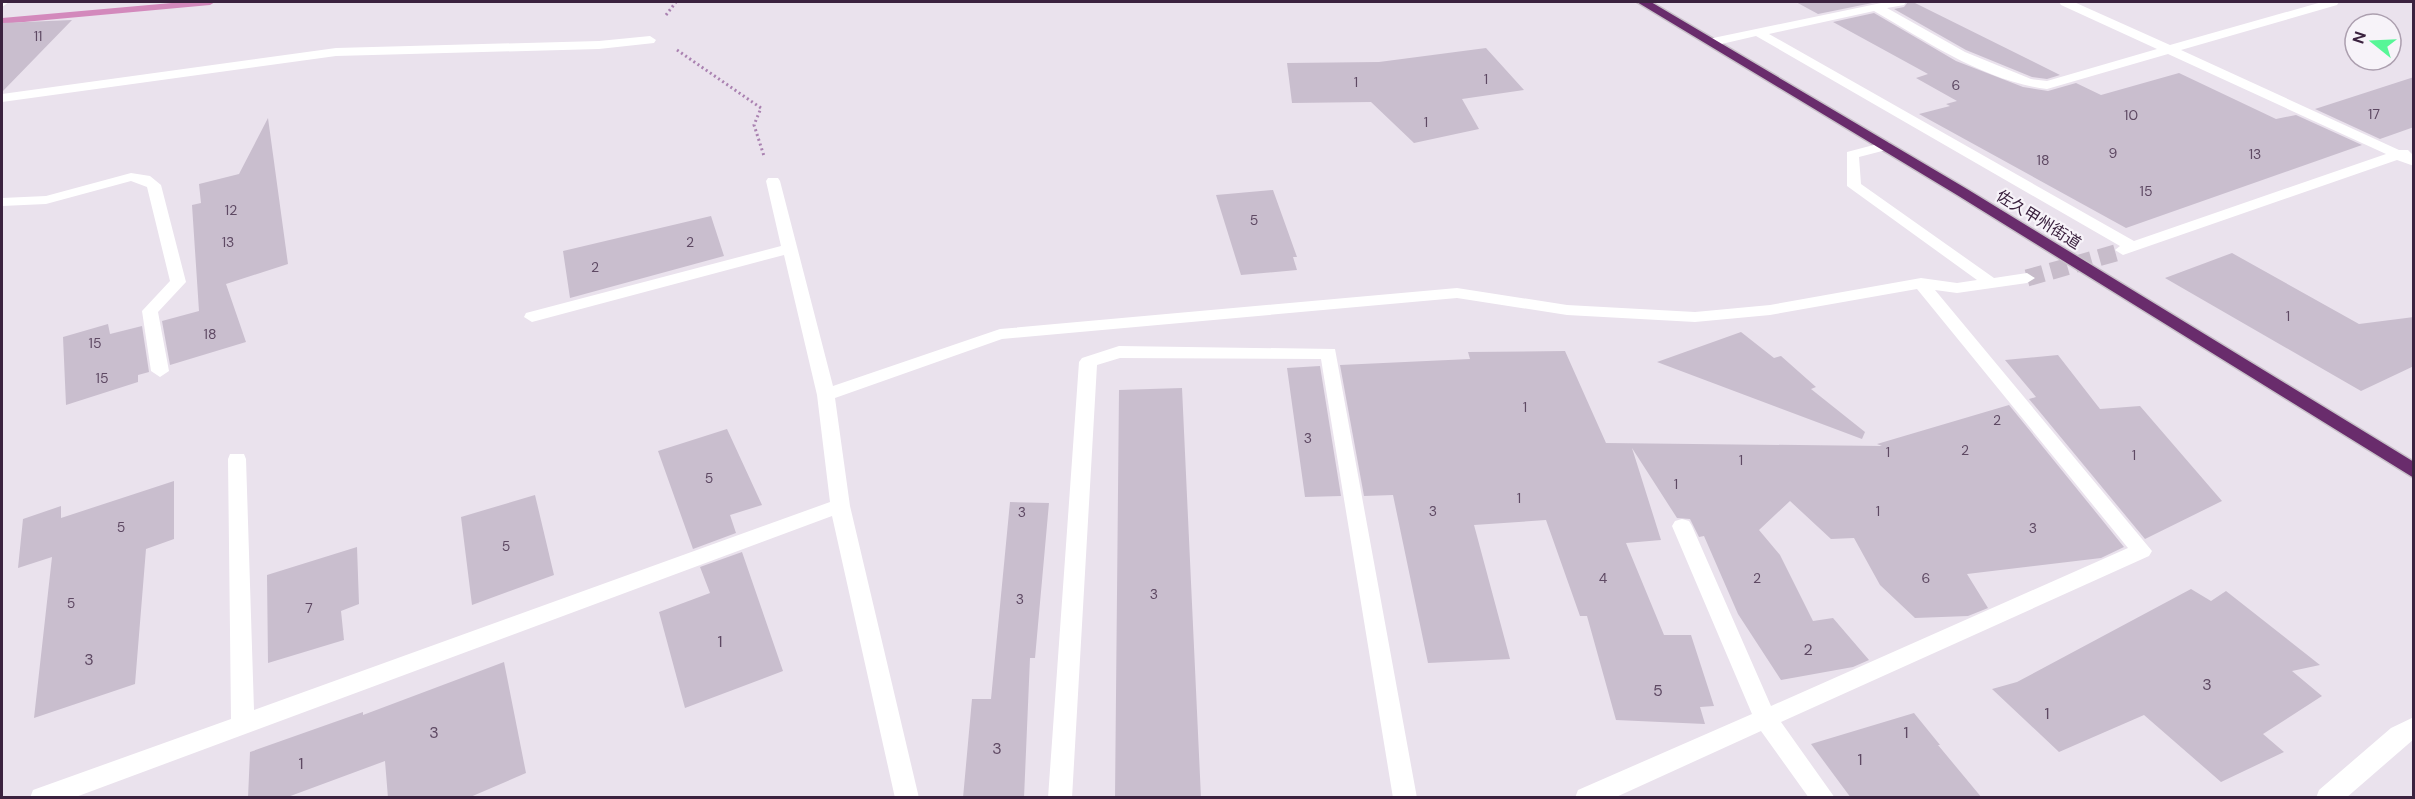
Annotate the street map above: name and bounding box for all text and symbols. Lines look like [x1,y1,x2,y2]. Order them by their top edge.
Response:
north arrow [2343,12,2403,72]
house number: 11 [34,27,42,45]
text: N [2347,29,2371,46]
house number: 1 [1484,70,1488,88]
house number: 1 [1354,73,1358,91]
house number: 6 [1952,76,1960,94]
house number: 17 [2368,105,2380,123]
house number: 10 [2124,106,2138,124]
house number: 1 [1424,113,1428,131]
house number: 9 [2109,144,2118,162]
house number: 13 [2249,145,2261,163]
house number: 18 [2037,151,2049,169]
house number: 15 [2140,182,2152,200]
street label: 佐久甲州街道 [1992,185,2085,254]
house number: 12 [225,201,237,219]
house number: 5 [1250,211,1258,229]
house number: 13 [222,233,234,251]
house number: 2 [686,233,694,251]
house number: 2 [591,258,599,276]
house number: 1 [2286,307,2290,325]
house number: 18 [204,325,216,343]
house number: 15 [89,334,101,352]
house number: 15 [96,369,108,387]
house number: 1 [1523,398,1527,416]
house number: 2 [1993,411,2001,429]
house number: 3 [1304,429,1312,447]
house number: 2 [1961,441,1969,459]
house number: 1 [1886,443,1890,461]
house number: 1 [2132,446,2136,464]
house number: 1 [1739,451,1743,469]
house number: 5 [705,469,713,487]
house number: 1 [1674,475,1678,493]
house number: 1 [1517,489,1521,507]
house number: 3 [1429,502,1437,520]
house number: 1 [1876,502,1880,520]
house number: 3 [1018,503,1026,521]
house number: 5 [117,518,125,536]
house number: 3 [2029,519,2037,537]
house number: 5 [502,537,510,555]
house number: 4 [1599,569,1608,587]
house number: 2 [1753,569,1761,587]
house number: 6 [1922,569,1930,587]
house number: 3 [1150,585,1158,603]
house number: 3 [1016,590,1024,608]
house number: 5 [67,594,75,612]
house number: 7 [305,599,313,617]
house number: 1 [718,631,723,652]
house number: 2 [1803,639,1813,660]
house number: 3 [84,649,94,670]
house number: 3 [2202,674,2212,695]
house number: 5 [1653,680,1663,701]
house number: 1 [2045,703,2050,724]
house number: 3 [429,722,439,743]
house number: 1 [1904,722,1909,743]
house number: 3 [992,738,1002,759]
house number: 1 [1858,749,1863,770]
house number: 1 [299,753,304,774]

